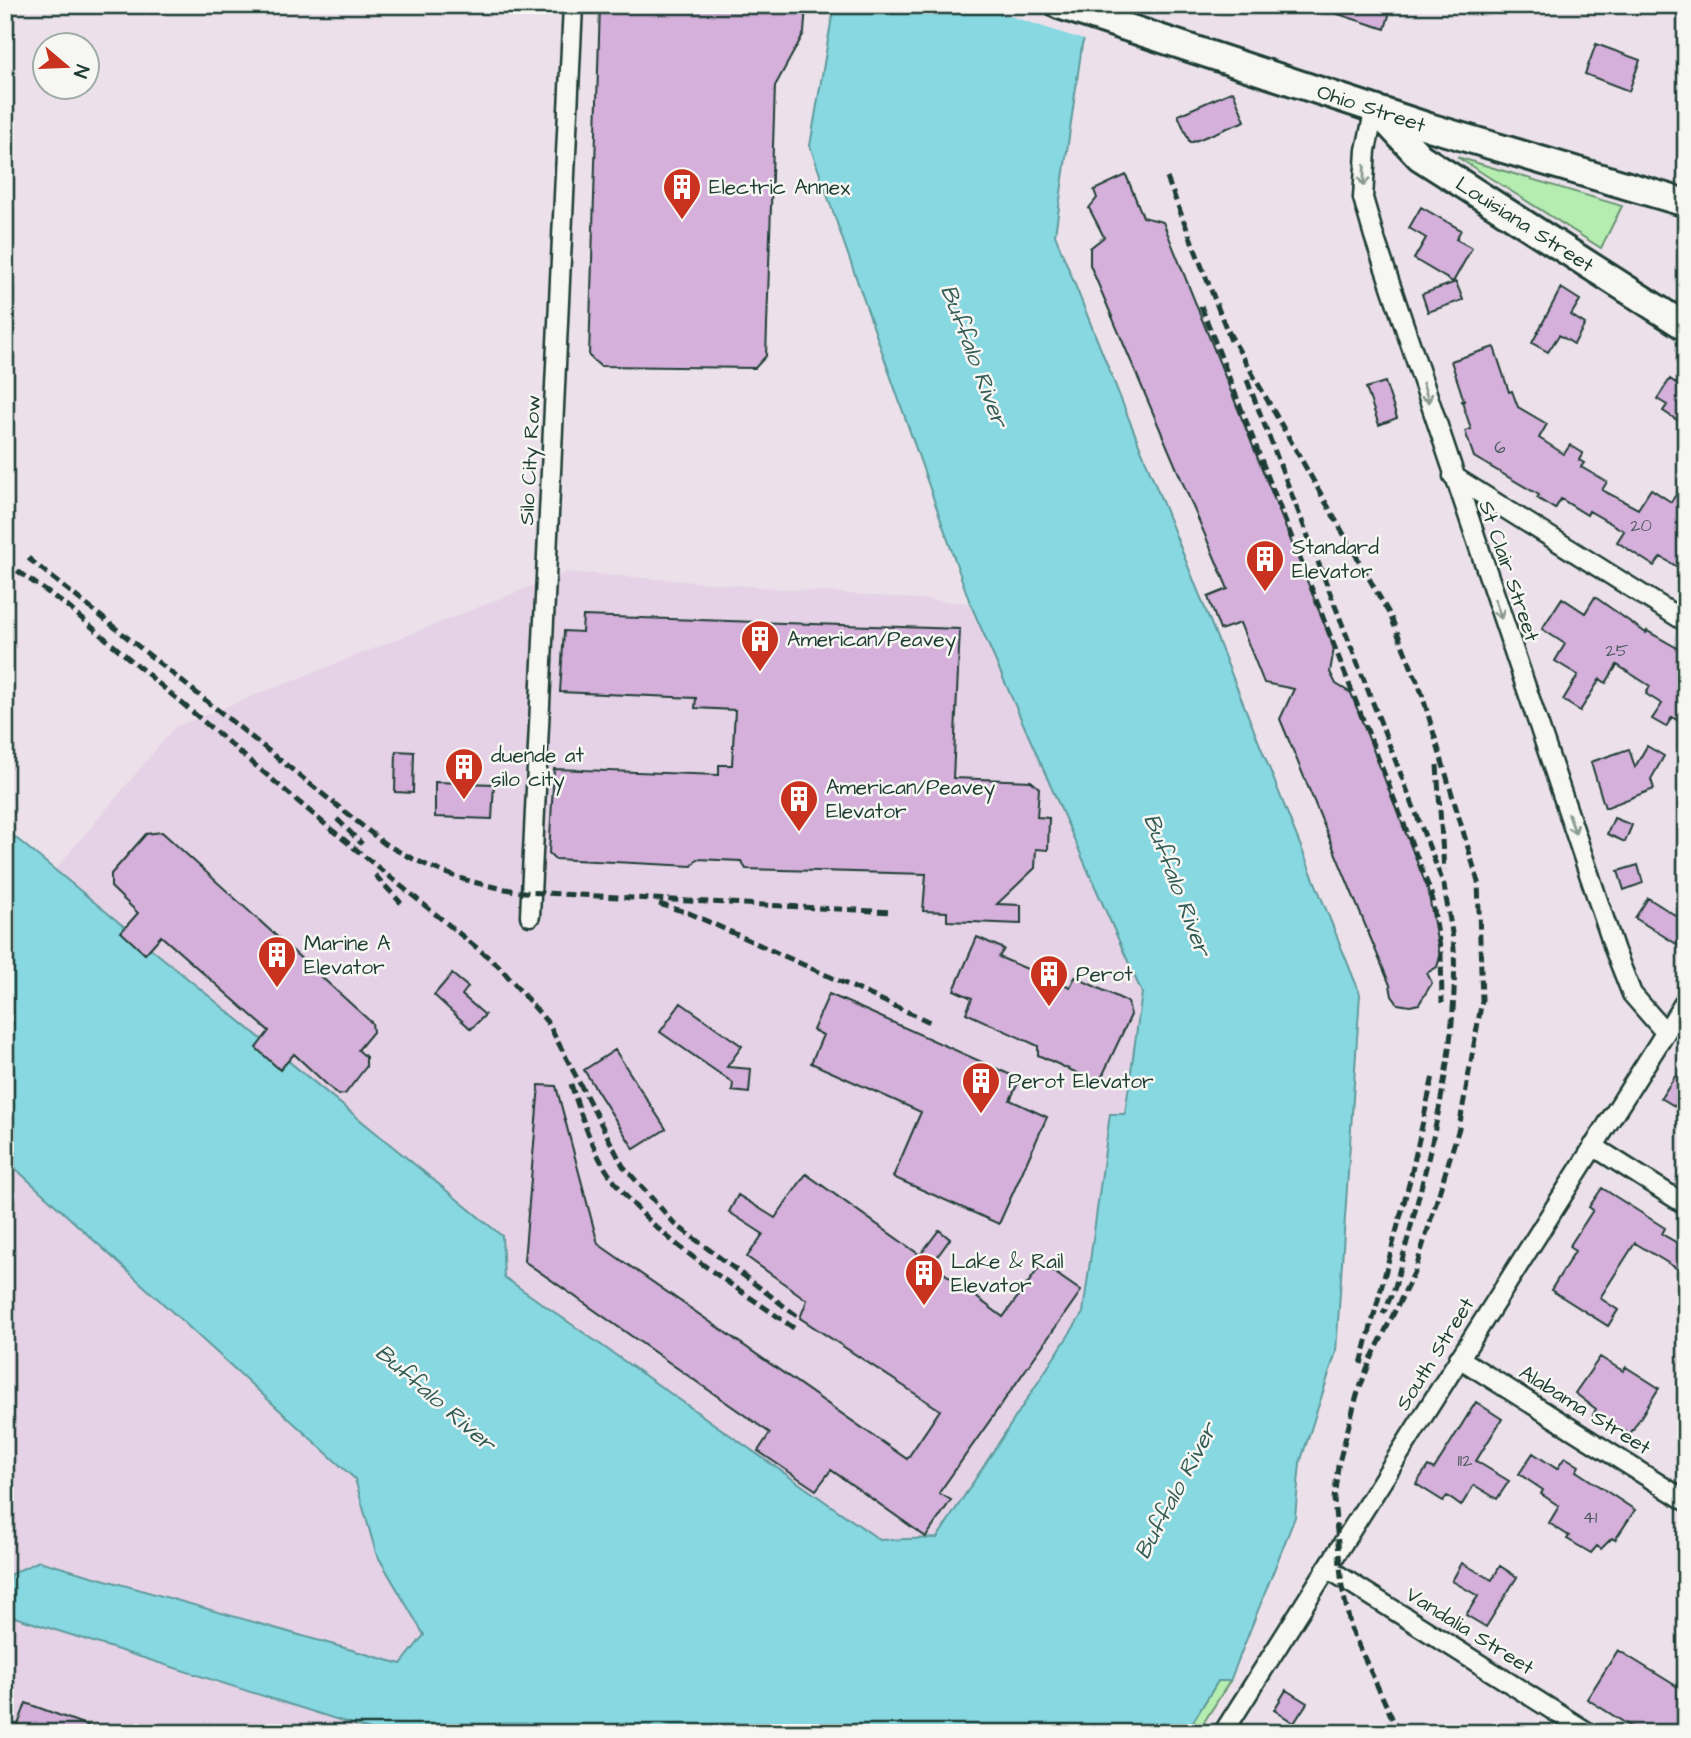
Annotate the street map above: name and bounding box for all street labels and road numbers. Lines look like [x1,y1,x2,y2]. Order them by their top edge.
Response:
street label: Ohio Street [1313,77,1430,140]
street label: Louisiana Street [1450,169,1600,279]
street label: Silo City Row [512,394,550,526]
street label: St Clair Street [1471,497,1547,646]
street label: South Street [1389,1292,1481,1416]
street label: Alabama Street [1514,1358,1657,1462]
street label: Vandalia Street [1400,1580,1540,1682]

